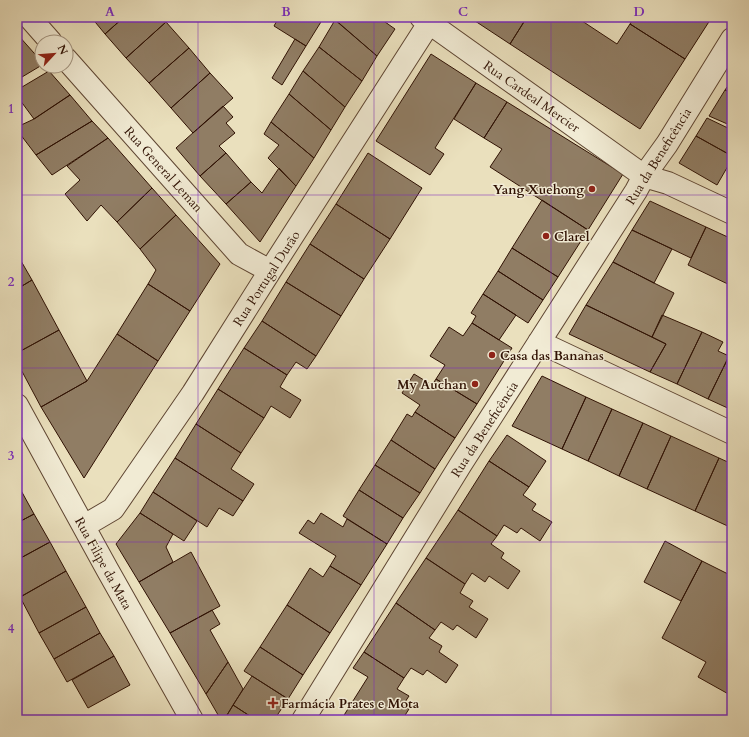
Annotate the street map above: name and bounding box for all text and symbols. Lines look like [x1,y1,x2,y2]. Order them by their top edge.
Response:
text: A [105,3,115,21]
text: B [281,3,291,21]
text: C [458,3,468,21]
text: D [633,3,645,21]
north arrow [34,34,74,74]
text: N [54,42,72,58]
street label: Rua Cardeal Mercier [480,57,583,137]
text: 1 [8,100,14,118]
street label: Rua da Beneficência [622,104,696,208]
street label: Rua General Leman [120,123,207,217]
place label: Yang Xuehong [493,181,584,199]
marker: Yang Xuehong [587,184,597,194]
street label: Rua Portugal Durão [229,227,305,330]
place label: Clarel [554,228,590,246]
marker: Clarel [541,231,551,241]
text: 2 [8,273,15,291]
place label: Casa das Bananas [500,347,604,365]
marker: Casa das Bananas [487,350,497,360]
place label: My Auchan [397,376,468,394]
street label: Rua da Beneficência [447,378,523,481]
marker: My Auchan [470,379,480,389]
text: 3 [8,447,15,465]
street label: Rua Filipe da Mata [70,514,136,613]
text: 4 [8,620,15,638]
place label: Farmácia Prates e Mota [281,695,420,713]
marker: Farmácia Prates e Mota [268,698,278,708]

